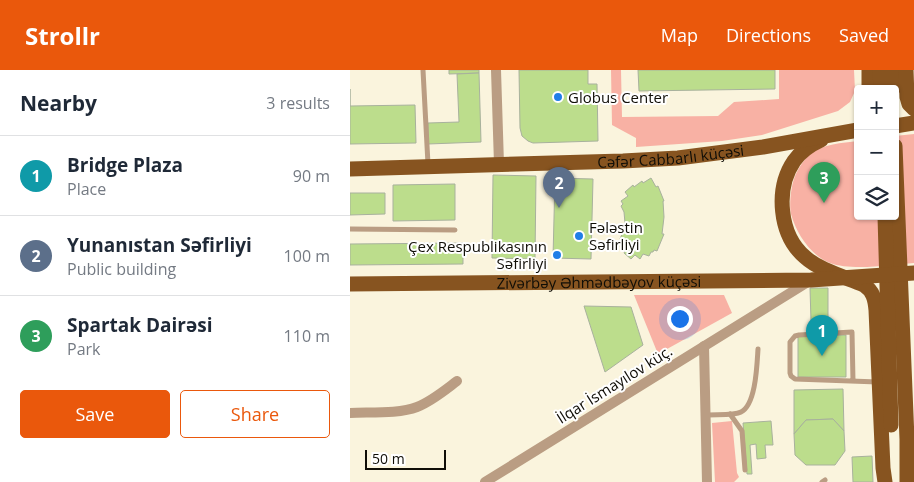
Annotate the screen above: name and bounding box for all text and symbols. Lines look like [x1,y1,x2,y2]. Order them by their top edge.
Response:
text: Strollr [25,19,100,52]
text: Map [661,23,698,47]
text: Directions [726,23,811,47]
text: Saved [839,23,889,47]
map controls [854,85,899,220]
button: + [854,85,899,130]
place label: Globus Center [568,87,668,107]
text: Nearby [20,89,97,117]
marker: Globus Center [552,91,564,103]
text: 3 results [266,92,330,114]
button: − [854,130,899,175]
street label: Cəfər Cabbarlı küçəsi [597,140,745,172]
text: Bridge Plaza [67,152,183,178]
pin: 3 [808,162,840,203]
text: 1 [31,165,41,187]
text: 90 m [293,165,330,187]
pin: 2 [543,167,575,208]
button: layers [854,175,899,220]
text: Place [67,178,106,200]
place label: Fələstin Səfirliyi [589,217,643,254]
marker: Fələstin Səfirliyi [573,230,585,242]
text: Yunanıstan Səfirliyi [67,232,252,258]
place label: Çex Respublikasının Səfirliyi [408,236,547,273]
text: 2 [31,245,41,267]
text: 100 m [284,245,330,267]
marker: Çex Respublikasının Səfirliyi [551,249,563,261]
text: Public building [67,258,176,280]
street label: Zivərbəy Əhmədbəyov küçəsi [497,271,701,293]
your location [667,306,693,332]
text: Spartak Dairəsi [67,312,212,338]
pin: 1 [806,315,838,356]
text: 3 [31,325,41,347]
text: 110 m [284,325,330,347]
text: Park [67,338,100,360]
street label: İlqar İsmayılov küç. [552,340,676,428]
button: Save [20,390,170,438]
button: Share [180,390,330,438]
scale bar [365,447,446,470]
text: 50 m [372,449,405,468]

